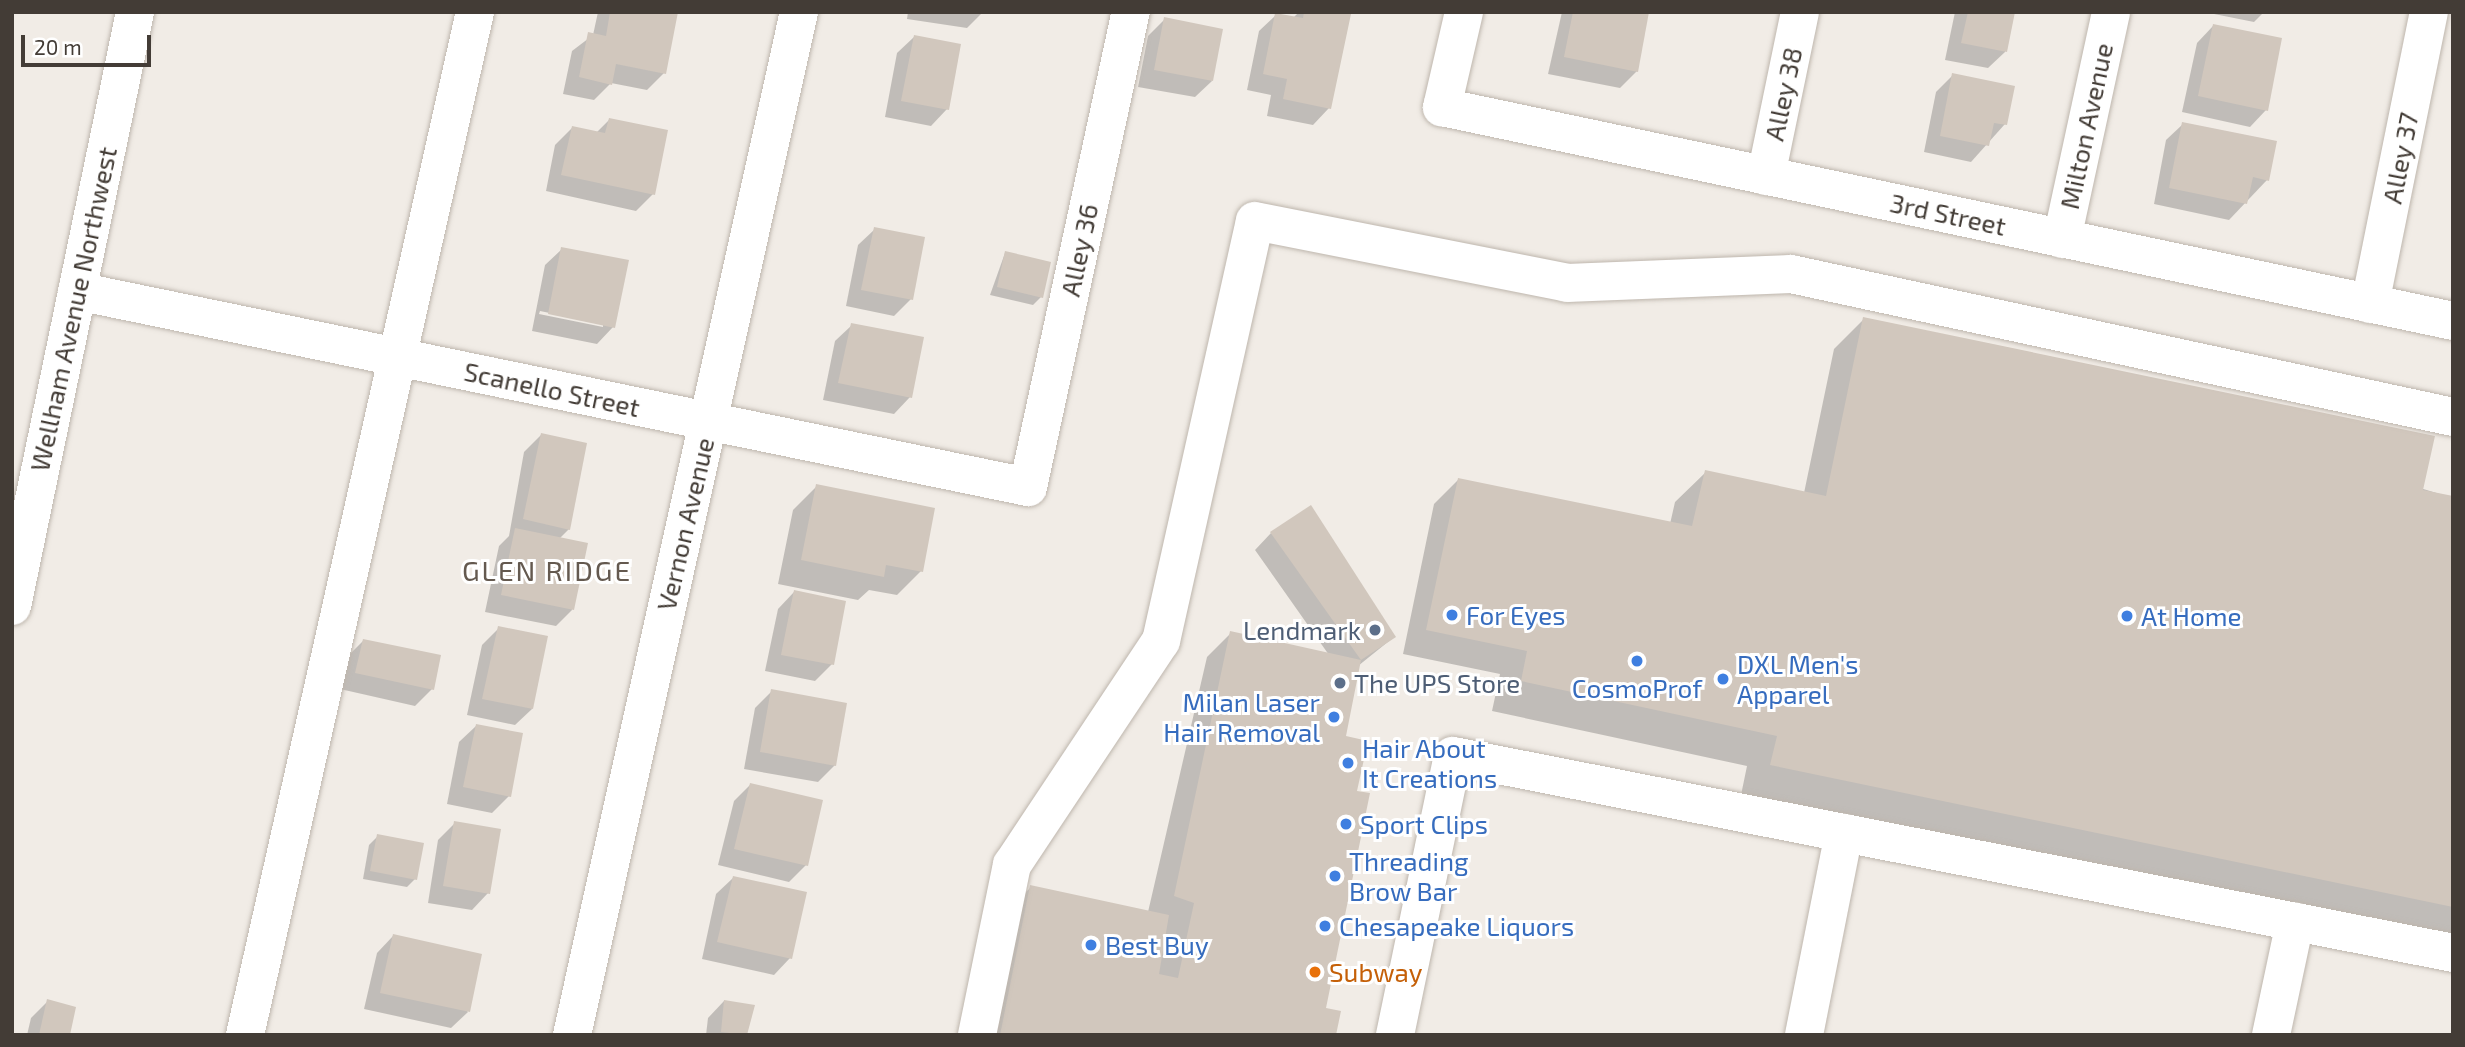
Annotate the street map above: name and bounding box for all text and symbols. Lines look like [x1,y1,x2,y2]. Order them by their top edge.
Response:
scale bar [24,21,154,65]
text: 20 m [34,34,82,59]
street label: Milton Avenue [2053,40,2119,212]
street label: Alley 38 [1758,44,1808,144]
street label: Alley 37 [2376,109,2424,207]
street label: Wellham Avenue Northwest [23,144,123,474]
street label: 3rd Street [1887,187,2009,241]
street label: Alley 36 [1054,201,1104,299]
street label: Scanello Street [461,355,643,423]
street label: Vernon Avenue [650,434,720,614]
district label: GLEN RIDGE [463,553,631,587]
place label: For Eyes [1466,599,1566,631]
place label: At Home [2141,600,2241,632]
marker: For Eyes [1444,607,1460,623]
marker: At Home [2119,608,2135,624]
place label: Lendmark [1243,614,1361,646]
marker: Lendmark [1367,622,1383,638]
place label: DXL Men's Apparel [1737,648,1859,710]
marker: CosmoProf [1629,653,1645,669]
place label: The UPS Store [1354,667,1520,699]
marker: DXL Men's Apparel [1715,671,1731,687]
place label: CosmoProf [1572,672,1702,704]
marker: The UPS Store [1332,675,1348,691]
place label: Milan Laser Hair Removal [1163,686,1320,748]
marker: Milan Laser Hair Removal [1326,709,1342,725]
place label: Hair About It Creations [1362,732,1497,794]
marker: Hair About It Creations [1340,755,1356,771]
place label: Sport Clips [1360,808,1488,840]
marker: Sport Clips [1338,816,1354,832]
place label: Threading Brow Bar [1349,845,1468,906]
marker: Threading Brow Bar [1327,868,1343,884]
place label: Chesapeake Liquors [1339,910,1574,942]
marker: Chesapeake Liquors [1317,918,1333,934]
place label: Best Buy [1105,929,1209,961]
marker: Best Buy [1083,937,1099,953]
place label: Subway [1329,956,1423,988]
marker: Subway [1307,964,1323,980]

